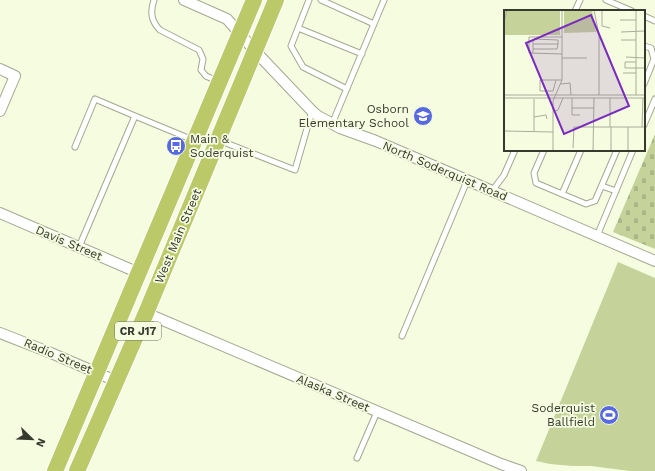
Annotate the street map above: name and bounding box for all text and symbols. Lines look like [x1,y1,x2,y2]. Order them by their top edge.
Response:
inset map [504,10,645,151]
place label: Osborn Elementary School [298,102,409,130]
school or university icon: Osborn Elementary School [412,105,434,127]
place label: Main & Soderquist [190,132,254,160]
bus stop icon: Main & Soderquist [165,135,187,157]
street label: North Soderquist Road [381,138,509,204]
street label: West Main Street [152,187,204,285]
street label: Davis Street [33,223,105,263]
road number: CR J17 [115,322,161,340]
street label: Radio Street [22,335,94,377]
street label: Alaska Street [294,371,372,415]
place label: Soderquist Ballfield [531,401,595,429]
sports icon: Soderquist Ballfield [598,404,620,426]
north arrow [12,419,52,459]
text: N [33,436,48,449]

